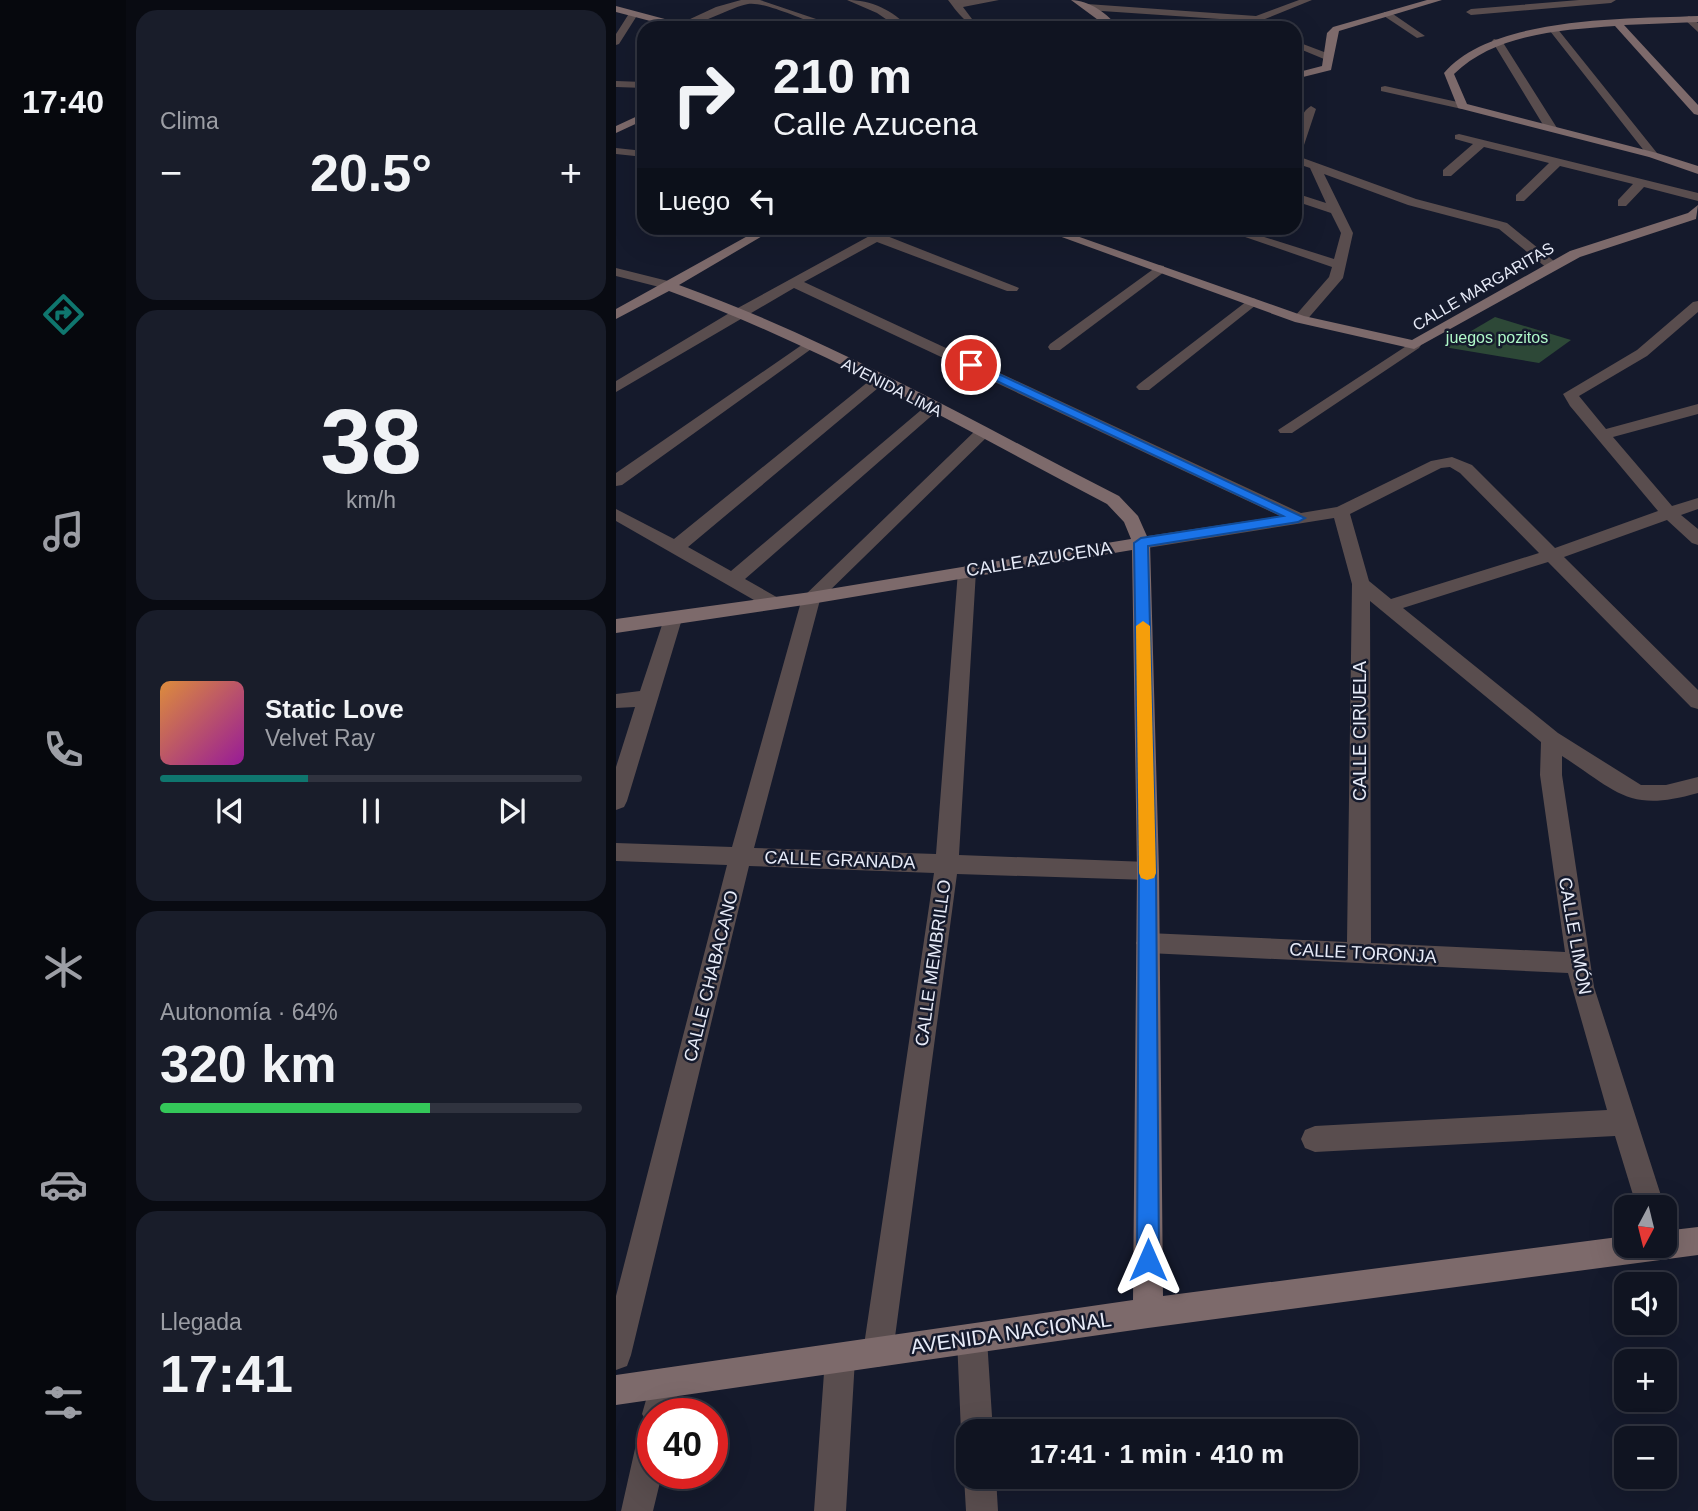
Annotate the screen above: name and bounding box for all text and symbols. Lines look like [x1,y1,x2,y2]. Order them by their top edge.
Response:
icon: right [658,49,749,140]
text: 210 m [773,49,912,103]
text: 17:40 [22,84,104,120]
text: Calle Azucena [773,106,978,142]
text: Clima [160,108,219,134]
text: 20.5° [310,144,432,202]
text: − [160,152,182,194]
text: + [560,152,582,194]
icon: left [744,182,782,220]
text: Luego [658,186,730,216]
street label: CALLE MARGARITAS [1410,239,1557,334]
icon: directions [39,290,88,339]
park label: juegos pozitos [1445,329,1548,346]
pin [941,335,1001,395]
icon: arrive [952,346,990,384]
street label: AVENIDA LIMA [839,355,945,420]
text: 38 [320,391,422,492]
text: km/h [346,487,396,513]
icon: music [39,507,88,556]
street label: CALLE AZUCENA [965,538,1113,580]
street label: CALLE CIRUELA [1350,661,1370,801]
text: Static Love [265,694,404,724]
icon: phone [39,725,88,774]
text: Velvet Ray [265,725,375,751]
icon: previous [211,792,249,830]
icon: pause [352,792,390,830]
icon: next [493,792,531,830]
street label: CALLE GRANADA [764,847,916,873]
street label: CALLE LIMÓN [1555,875,1596,996]
street label: CALLE MEMBRILLO [911,878,955,1048]
street label: CALLE CHABACANO [680,888,742,1064]
street label: CALLE TORONJA [1289,939,1437,967]
icon: climate [39,943,88,992]
text: Autonomía · 64% [160,999,338,1025]
text: 320 km [160,1035,336,1093]
icon: car [39,1160,88,1209]
north arrow [1614,1195,1676,1258]
map controls [1614,1195,1677,1489]
position arrow [1111,1223,1185,1297]
button: sound [1614,1272,1677,1335]
street label: AVENIDA NACIONAL [909,1307,1113,1358]
text: Llegada [160,1309,242,1335]
text: 17:41 [160,1345,293,1403]
button: + [1614,1349,1677,1412]
icon: filters [39,1378,88,1427]
speed limit sign: 40 [637,1398,728,1489]
button: − [1614,1426,1677,1489]
text: 17:41 · 1 min · 410 m [1030,1439,1284,1469]

